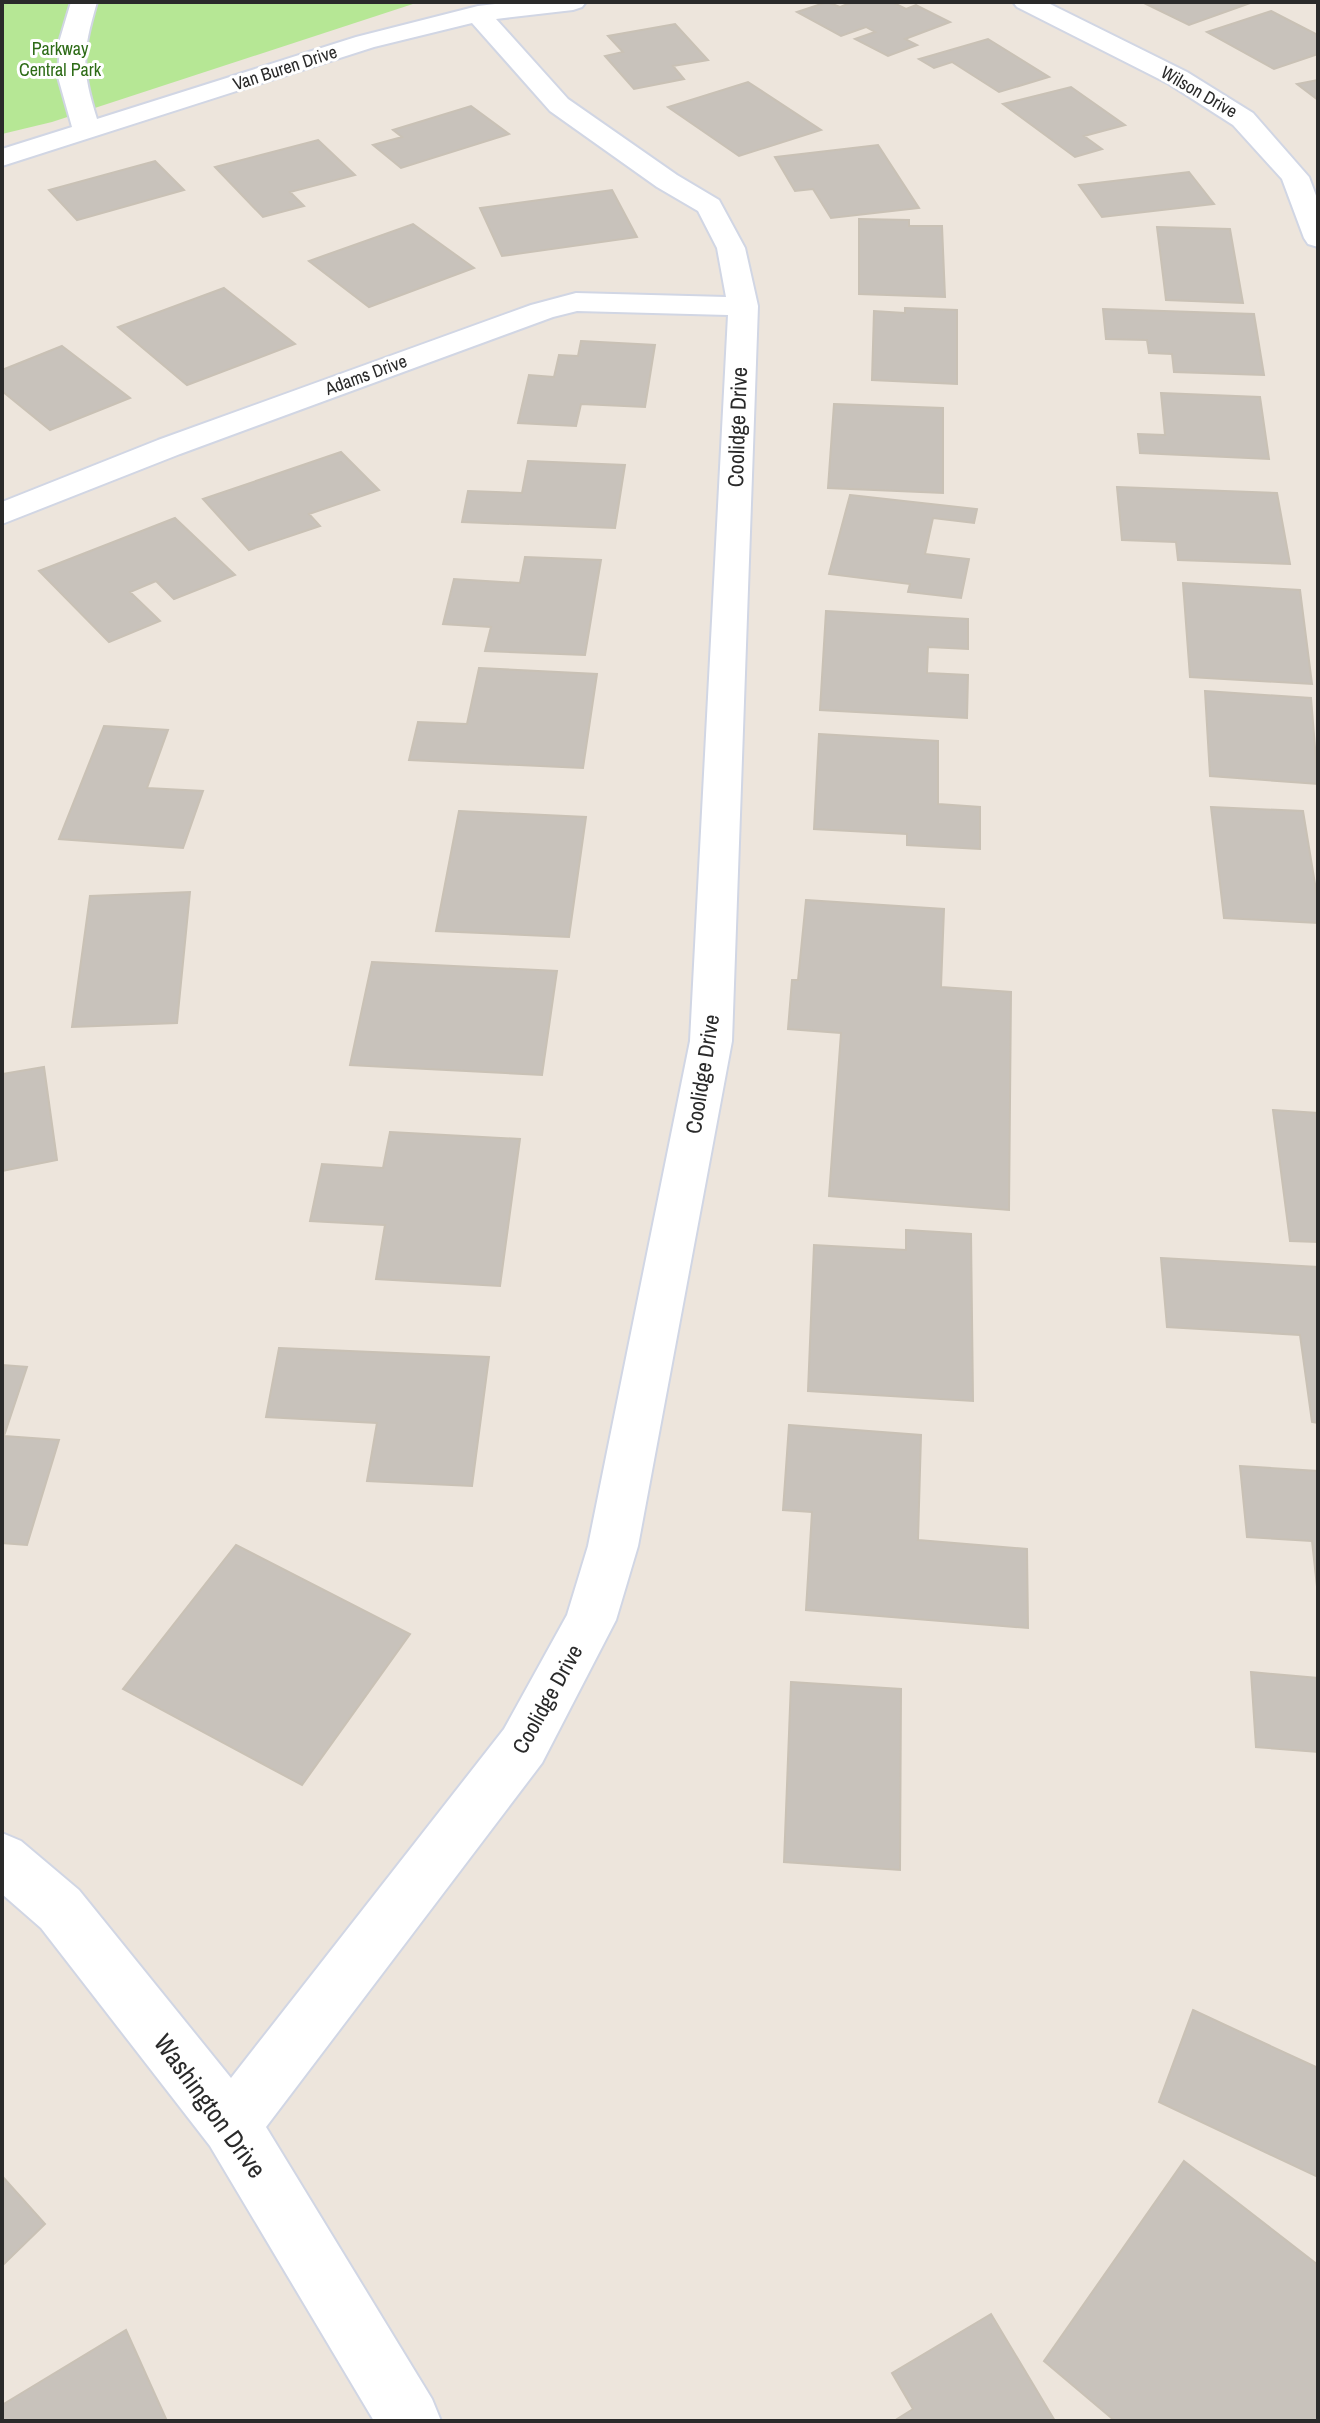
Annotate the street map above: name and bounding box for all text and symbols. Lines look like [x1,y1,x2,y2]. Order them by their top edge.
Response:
park label: Parkway Central Park [19,36,102,82]
street label: Van Buren Drive [230,39,340,96]
street label: Wilson Drive [1156,60,1242,124]
street label: Adams Drive [321,348,410,401]
street label: Coolidge Drive [720,366,754,488]
street label: Coolidge Drive [678,1012,726,1136]
street label: Coolidge Drive [505,1639,589,1759]
street label: Washington Drive [146,2027,274,2185]

